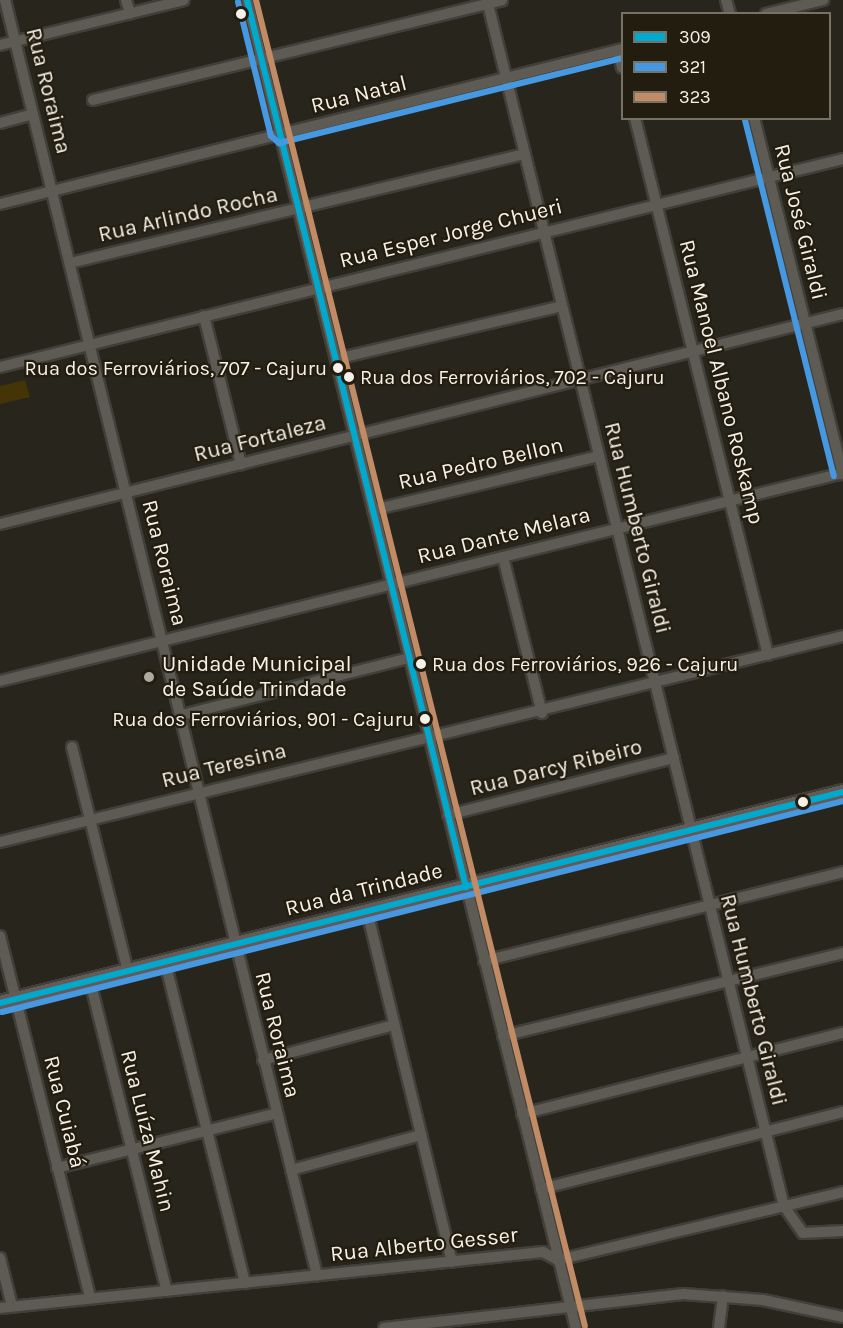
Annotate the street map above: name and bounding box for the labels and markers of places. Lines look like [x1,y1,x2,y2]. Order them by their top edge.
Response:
unlabelled marker [235,8,247,20]
place label: Rua dos Ferroviários, 707 - Cajuru [25,356,327,380]
marker: Rua dos Ferroviários, 707 - Cajuru [332,362,344,374]
place label: Rua dos Ferroviários, 702 - Cajuru [360,365,665,389]
marker: Rua dos Ferroviários, 702 - Cajuru [343,371,355,383]
place label: Unidade Municipal de Saúde Trindade [162,651,352,702]
place label: Rua dos Ferroviários, 926 - Cajuru [432,652,738,676]
marker: Rua dos Ferroviários, 926 - Cajuru [415,658,427,670]
marker: Unidade Municipal de Saúde Trindade [140,668,158,686]
place label: Rua dos Ferroviários, 901 - Cajuru [112,707,414,731]
marker: Rua dos Ferroviários, 901 - Cajuru [419,713,431,725]
unlabelled marker [797,796,809,808]

